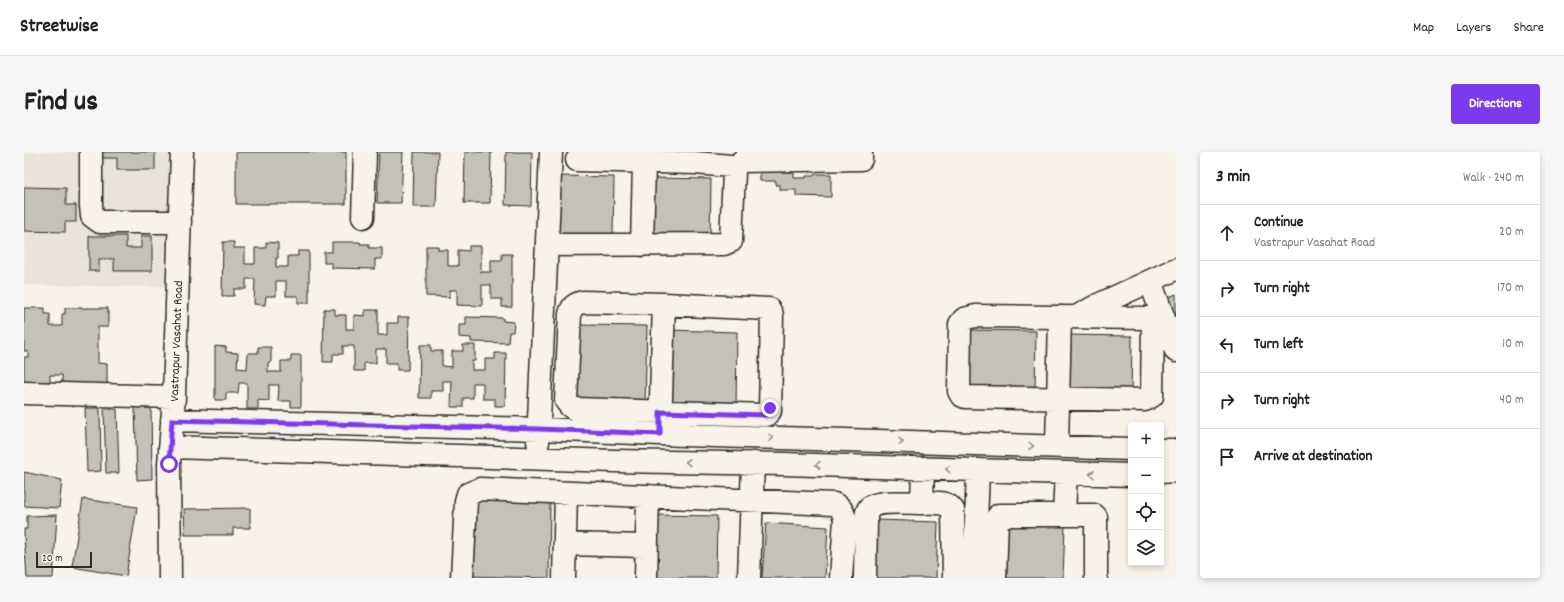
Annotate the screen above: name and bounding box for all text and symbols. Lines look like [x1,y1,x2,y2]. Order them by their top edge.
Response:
text: Streetwise [20,14,98,41]
text: Map [1413,18,1434,38]
text: Layers [1456,18,1491,38]
text: Share [1513,18,1544,38]
text: Find us [24,84,98,124]
button: Directions [1451,84,1540,124]
text: 3 min [1216,166,1250,190]
text: Walk · 240 m [1463,169,1524,188]
text: Continue [1254,212,1303,234]
icon: ahead [1216,222,1238,244]
text: 20 m [1499,223,1524,242]
text: Vastrapur Vasahat Road [1254,234,1375,253]
icon: right [1216,278,1238,300]
text: Turn right [1254,278,1310,300]
text: 170 m [1497,279,1524,298]
street label: Vastrapur Vasahat Road [166,280,189,402]
icon: left [1216,334,1238,356]
text: Turn left [1254,334,1303,356]
text: 10 m [1502,335,1524,354]
icon: right [1216,390,1238,412]
text: Turn right [1254,390,1310,412]
text: 40 m [1500,391,1524,410]
route end [761,399,779,417]
map controls [1128,422,1164,566]
button: + [1128,422,1164,458]
one-way arrow [768,433,774,442]
one-way arrow [898,437,904,446]
one-way arrow [1028,441,1034,450]
icon: arrive [1216,446,1238,468]
text: Arrive at destination [1254,446,1372,468]
route start [160,455,178,473]
one-way arrow [685,458,691,466]
button: − [1128,458,1164,494]
one-way arrow [815,461,821,469]
one-way arrow [945,465,951,473]
one-way arrow [1089,469,1095,478]
button: locate [1128,494,1164,530]
button: layers [1128,530,1164,566]
scale bar [36,550,92,569]
text: 20 m [42,551,63,567]

